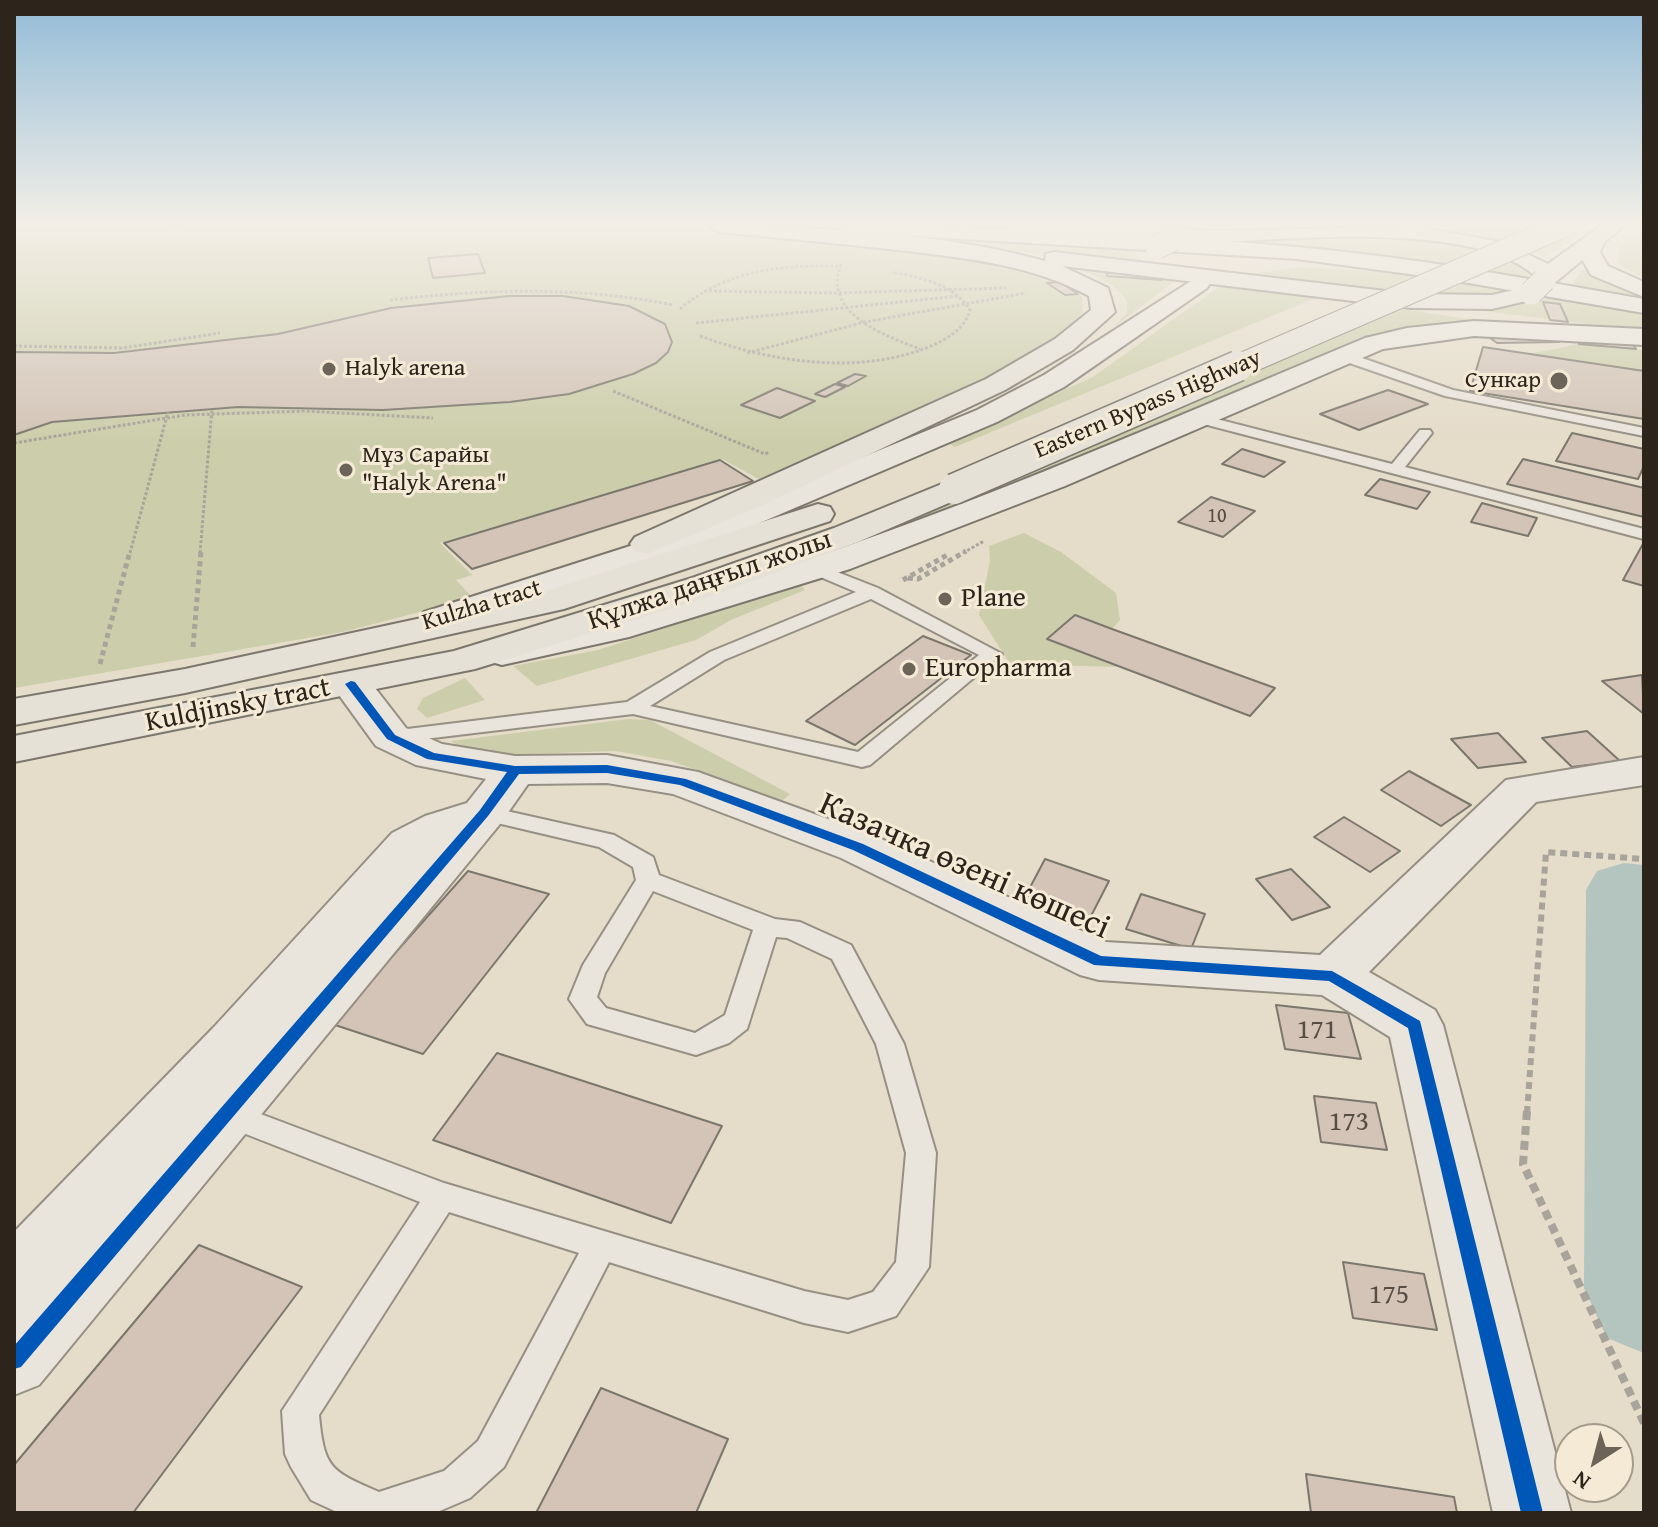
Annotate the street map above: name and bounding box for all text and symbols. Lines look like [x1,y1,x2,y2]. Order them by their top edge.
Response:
street label: Eastern Bypass Highway [1030,344,1266,466]
place label: Halyk arena [345,355,465,383]
marker: Halyk arena [320,360,338,378]
place label: Сункар [1465,367,1541,395]
marker: Сункар [1548,370,1570,392]
place label: Мұз Сарайы "Halyk Arena" [362,442,507,498]
marker: Мұз Сарайы "Halyk Arena" [337,461,355,479]
house number: 10 [1207,505,1227,529]
street label: Құлжа даңғыл жолы [584,523,836,639]
street label: Kulzha tract [419,574,545,638]
place label: Plane [961,582,1026,616]
marker: Plane [936,590,954,608]
place label: Europharma [925,652,1071,686]
marker: Europharma [900,660,918,678]
street label: Kuldjinsky tract [143,672,333,740]
street label: Казачка өзені көшесі [812,785,1116,949]
house number: 171 [1297,1014,1337,1048]
house number: 173 [1329,1106,1369,1140]
house number: 175 [1369,1279,1409,1313]
north arrow [1554,1423,1634,1503]
text: N [1566,1464,1596,1498]

